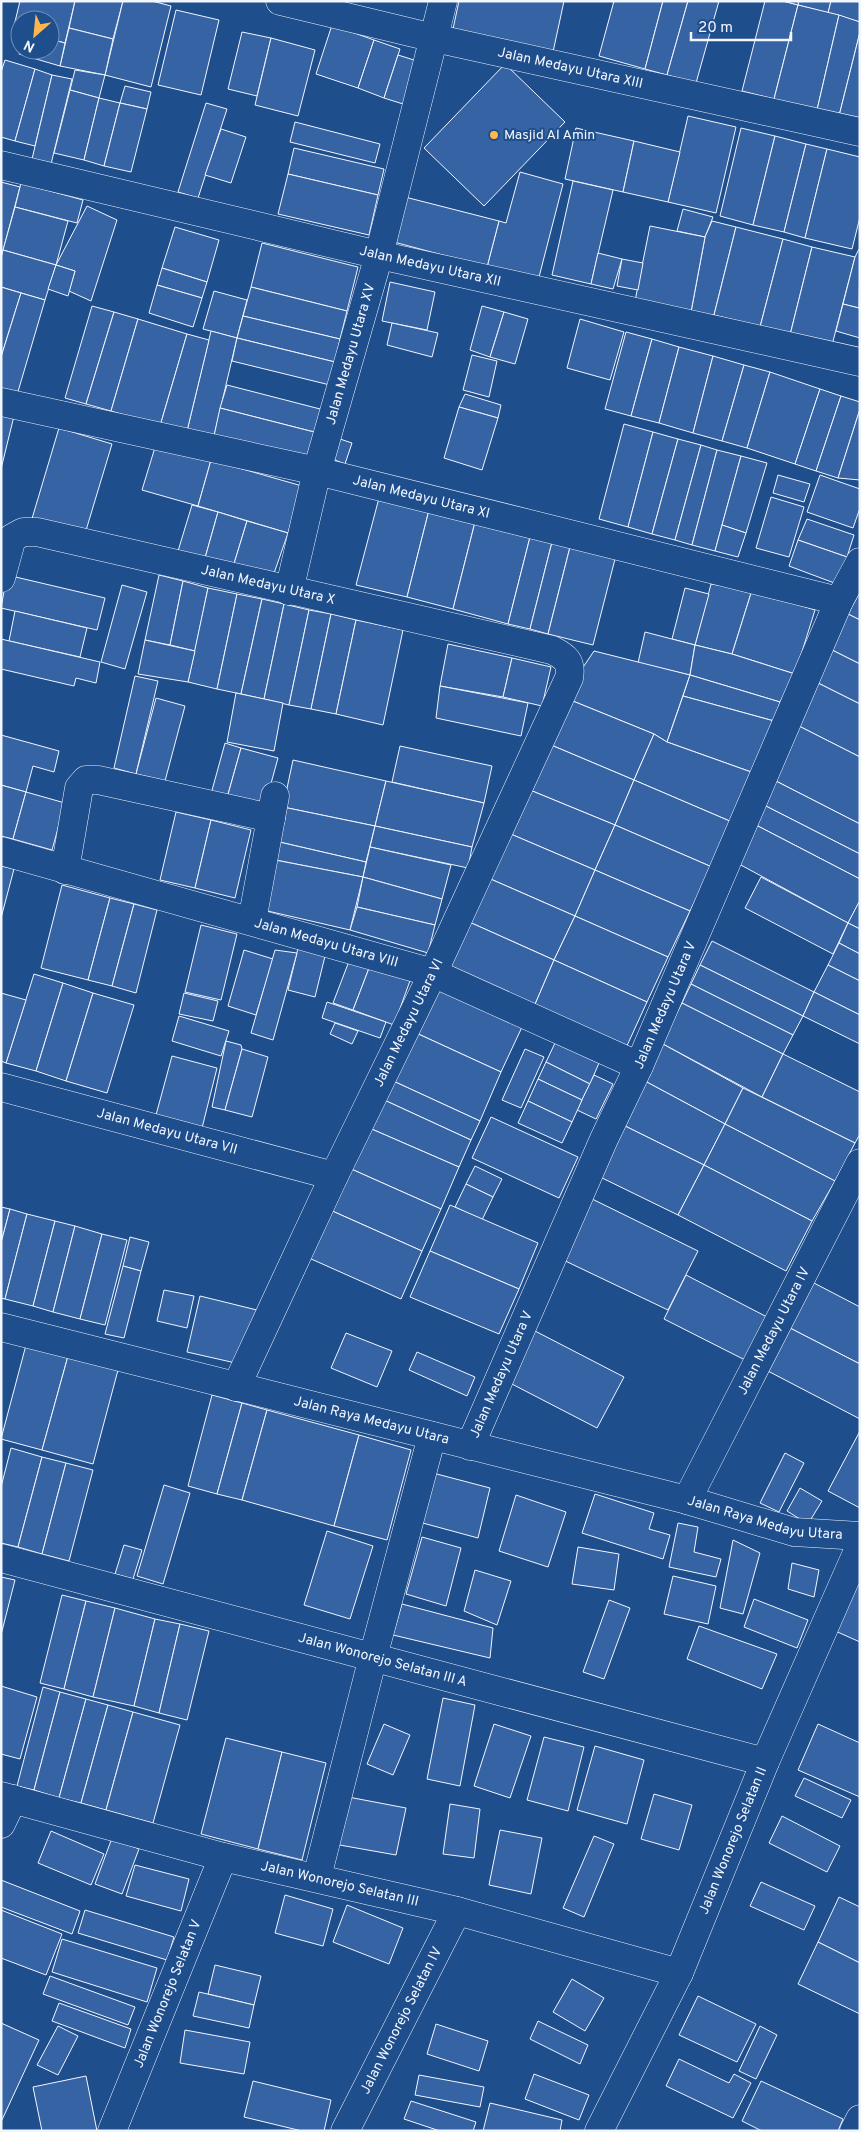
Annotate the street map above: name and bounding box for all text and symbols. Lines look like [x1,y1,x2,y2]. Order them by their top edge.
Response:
north arrow [10,10,60,60]
scale bar [691,10,791,42]
text: 20 m [698,19,733,38]
text: N [21,35,38,55]
street label: Jalan Medayu Utara XIII [496,44,645,92]
place label: Masjid Al Amin [504,127,595,144]
marker: Masjid Al Amin [488,129,500,141]
street label: Jalan Medayu Utara XII [358,242,503,290]
street label: Jalan Medayu Utara XV [322,281,379,427]
street label: Jalan Medayu Utara XI [351,472,492,522]
street label: Jalan Medayu Utara X [199,561,337,609]
street label: Jalan Medayu Utara VIII [252,914,400,971]
street label: Jalan Medayu Utara V [630,939,700,1072]
street label: Jalan Medayu Utara VI [370,956,448,1090]
street label: Jalan Medayu Utara VII [95,1104,239,1158]
street label: Jalan Medayu Utara IV [734,1264,814,1398]
street label: Jalan Medayu Utara V [466,1308,536,1441]
street label: Jalan Raya Medayu Utara [292,1393,451,1448]
street label: Jalan Raya Medayu Utara [685,1492,843,1543]
street label: Jalan Wonorejo Selatan III A [296,1629,469,1691]
street label: Jalan Wonorejo Selatan II [695,1764,771,1917]
street label: Jalan Wonorejo Selatan III [259,1857,420,1910]
street label: Jalan Wonorejo Selatan V [130,1917,205,2070]
street label: Jalan Wonorejo Selatan IV [357,1944,446,2097]

